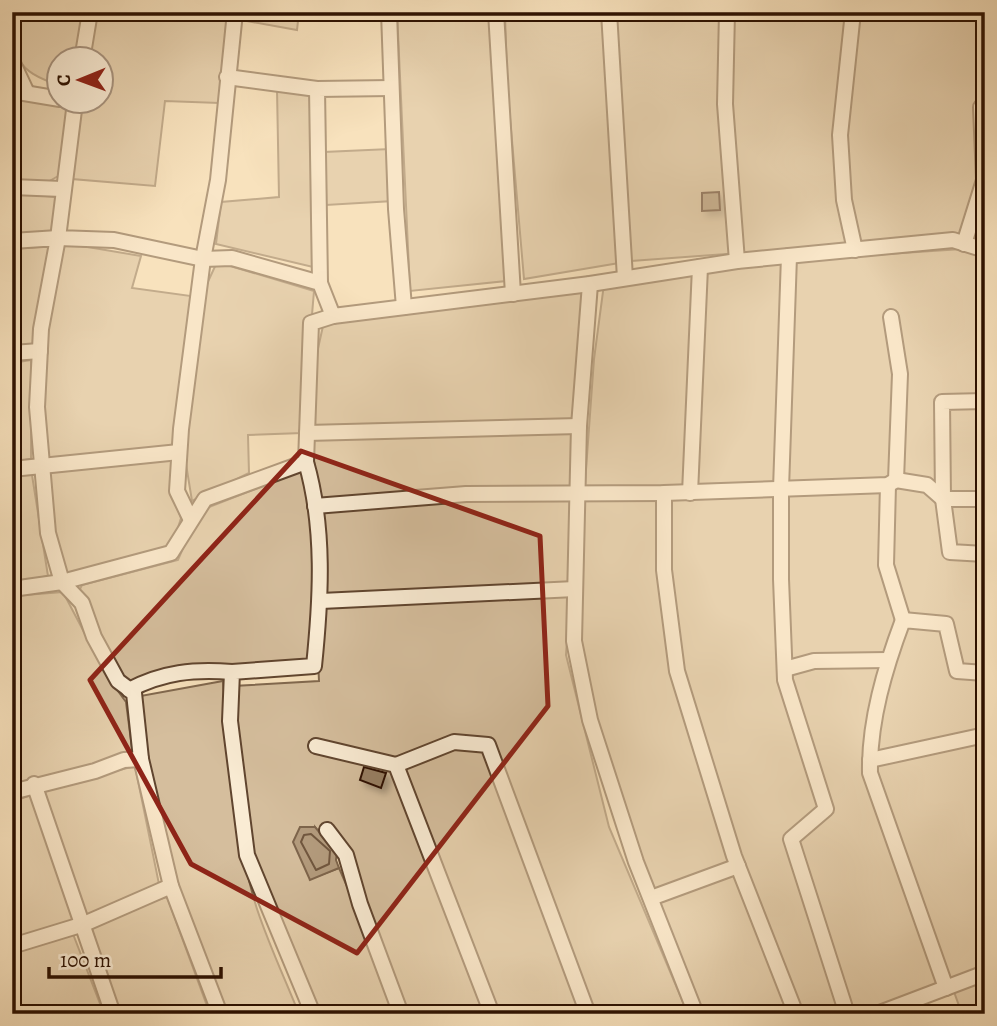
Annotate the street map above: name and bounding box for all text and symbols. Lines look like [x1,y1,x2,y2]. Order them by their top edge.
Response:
north arrow [46,46,116,116]
text: С [51,74,77,86]
scale bar [49,935,220,979]
text: 100 m [60,946,111,974]

